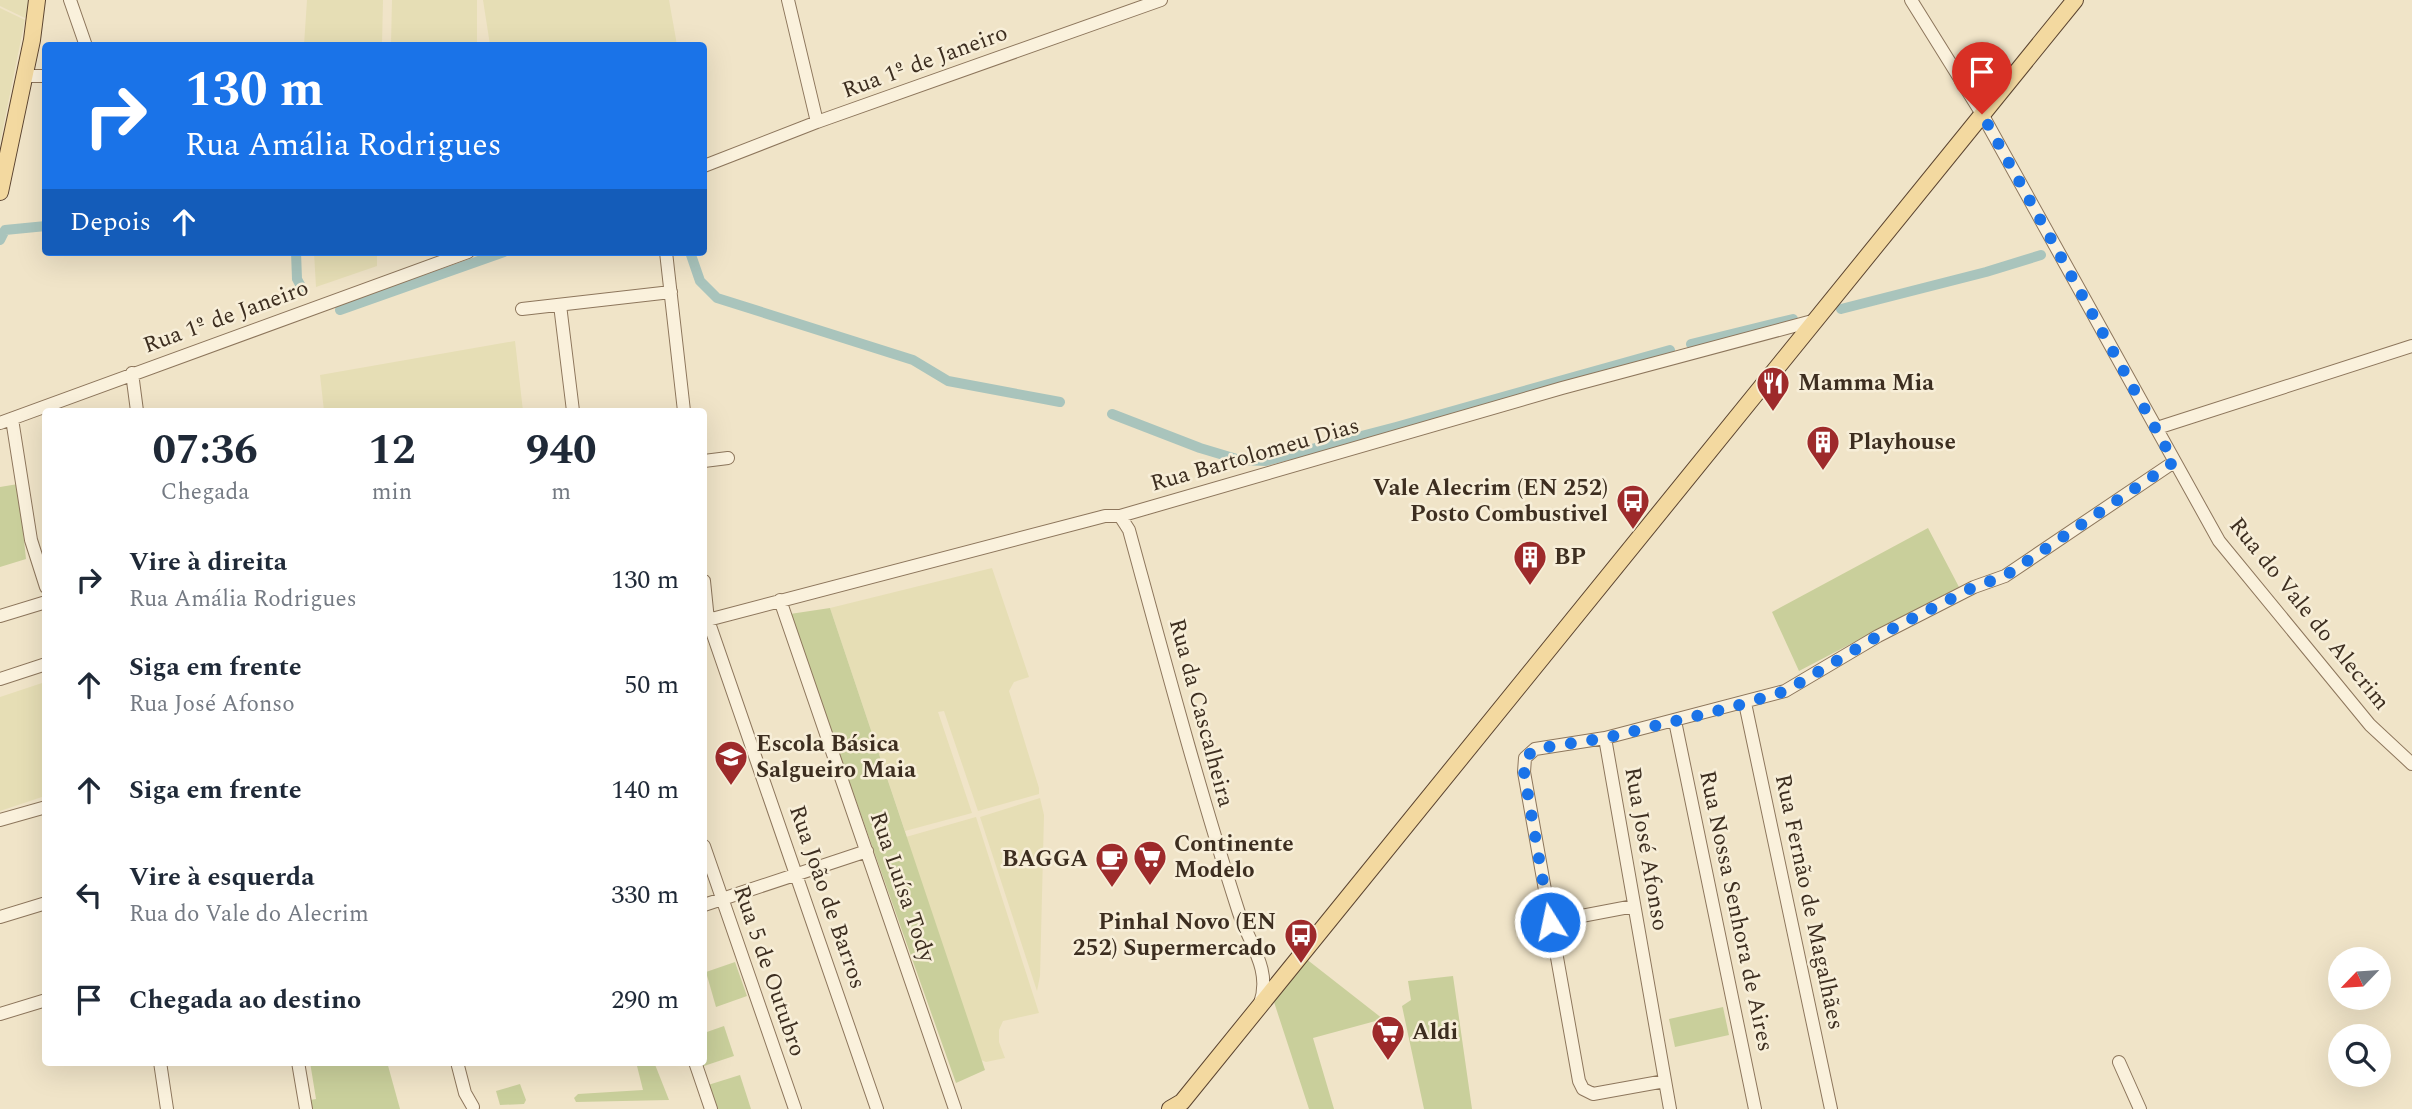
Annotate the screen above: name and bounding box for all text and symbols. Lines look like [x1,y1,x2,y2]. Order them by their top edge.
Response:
street label: Rua 1º de Janeiro [837,16,1013,108]
pin [1952,42,2012,114]
text: 130 m [185,53,324,128]
icon: arrive [1963,53,2001,91]
icon: right [70,70,161,161]
text: Rua Amália Rodrigues [185,121,502,170]
text: Depois [70,202,151,242]
icon: ahead [165,203,203,241]
street label: Rua 1º de Janeiro [138,271,314,363]
restaurant icon: Mamma Mia [1754,364,1792,413]
place label: Mamma Mia [1798,366,1934,401]
street label: Rua Bartolomeu Dias [1146,408,1364,502]
text: 07:36 [152,419,258,482]
text: 12 [368,419,415,482]
text: 940 [526,419,597,482]
building icon: Playhouse [1804,423,1842,472]
place label: Playhouse [1848,425,1956,460]
place label: Vale Alecrim (EN 252) Posto Combustivel [1373,471,1608,532]
text: Chegada [161,475,250,510]
text: min [372,475,412,510]
text: m [551,475,571,510]
bus stop icon: Vale Alecrim (EN 252) Posto Combustivel [1614,482,1652,531]
street label: Rua do Vale do Alecrim [2220,510,2398,718]
building icon: BP [1511,538,1549,587]
place label: BP [1554,540,1586,575]
text: Vire à direita [129,542,287,582]
text: 130 m [611,560,679,600]
icon: right [70,561,108,599]
text: Rua Amália Rodrigues [129,582,357,617]
street label: Rua da Cascalheira [1159,615,1243,811]
text: Siga em frente [129,647,302,687]
text: 50 m [624,665,679,705]
icon: ahead [70,666,108,704]
text: Rua José Afonso [129,687,295,722]
place label: Escola Básica Salgueiro Maia [756,727,916,788]
school or university icon: Escola Básica Salgueiro Maia [712,738,750,787]
street label: Rua José Afonso [1614,764,1678,934]
street label: Rua Nossa Senhora de Aires [1689,767,1783,1055]
text: Siga em frente [129,770,302,810]
text: 140 m [611,770,679,810]
icon: ahead [70,771,108,809]
street label: Rua Fernão de Magalhães [1765,771,1853,1033]
street label: Rua João de Barros [779,800,875,994]
street label: Rua Luísa Tody [860,807,944,968]
place label: Continente Modelo [1174,827,1294,888]
supermarket icon: Continente Modelo [1131,838,1169,887]
cafe icon: BAGGA [1093,840,1131,889]
place label: BAGGA [1002,842,1088,877]
text: Vire à esquerda [129,857,315,897]
text: 330 m [611,875,679,915]
icon: left [70,876,108,914]
street label: Rua 5 de Outubro [723,881,815,1061]
position arrow [1513,885,1587,959]
text: Rua do Vale do Alecrim [129,897,369,932]
place label: Pinhal Novo (EN 252) Supermercado [1073,905,1276,966]
bus stop icon: Pinhal Novo (EN 252) Supermercado [1282,916,1320,965]
north arrow [2328,947,2390,1010]
map controls [2328,947,2391,1087]
text: Chegada ao destino [129,980,361,1020]
text: 290 m [611,980,679,1020]
icon: arrive [70,981,108,1019]
supermarket icon: Aldi [1369,1013,1407,1062]
place label: Aldi [1412,1015,1458,1050]
button: search [2328,1024,2391,1087]

